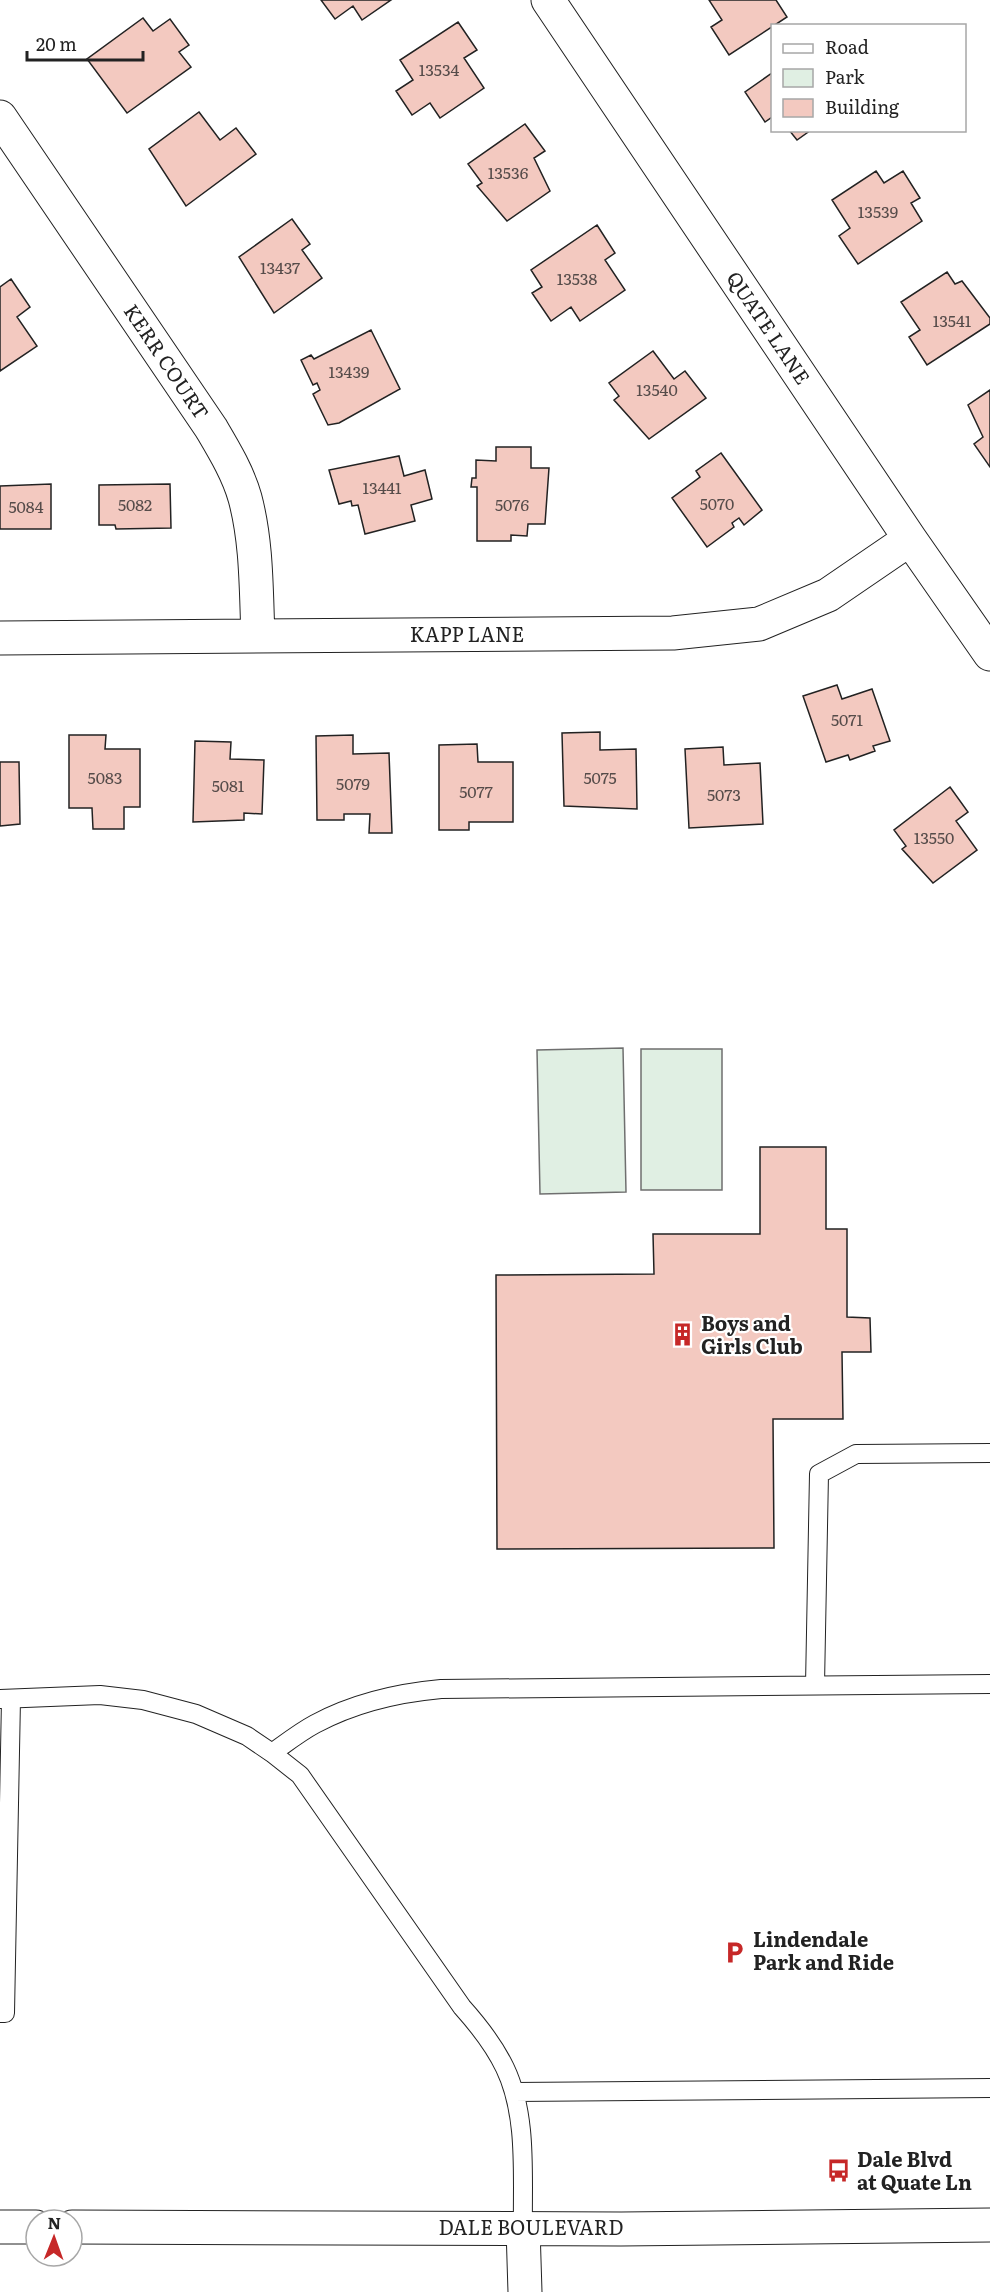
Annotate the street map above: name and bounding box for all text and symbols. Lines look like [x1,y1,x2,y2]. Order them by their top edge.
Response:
scale bar [27,24,142,62]
legend [771,24,966,132]
text: 20 m [36,30,77,57]
text: Road [825,33,869,60]
house number: 13534 [419,57,460,81]
text: Park [825,63,866,90]
text: Building [825,93,900,120]
house number: 13536 [488,160,529,184]
house number: 13539 [858,199,898,223]
house number: 13437 [260,255,300,279]
street label: QUATE LANE [721,264,819,390]
house number: 13538 [557,266,598,290]
street label: KERR COURT [118,297,217,425]
house number: 13541 [933,308,972,332]
house number: 13439 [329,359,369,383]
house number: 13540 [636,377,678,401]
house number: 13441 [362,475,402,499]
house number: 5070 [700,491,734,515]
house number: 5082 [118,492,152,516]
house number: 5076 [495,492,529,516]
house number: 5084 [8,494,44,518]
street label: KAPP LANE [410,618,524,648]
house number: 5071 [831,707,863,731]
house number: 5083 [88,765,122,789]
house number: 5075 [583,765,617,789]
house number: 5079 [336,771,370,795]
house number: 5081 [212,773,245,797]
house number: 5077 [459,779,493,803]
house number: 5073 [707,782,741,806]
house number: 13550 [914,825,954,849]
place label: Boys and Girls Club [701,1307,803,1360]
building icon: Boys and Girls Club [670,1322,696,1348]
place label: Lindendale Park and Ride [753,1923,894,1976]
parking icon: Lindendale Park and Ride [722,1939,748,1965]
place label: Dale Blvd at Quate Ln [857,2143,972,2196]
bus stop icon: Dale Blvd at Quate Ln [826,2158,852,2184]
north arrow [24,2208,84,2268]
text: N [47,2210,61,2234]
street label: DALE BOULEVARD [438,2211,624,2241]

